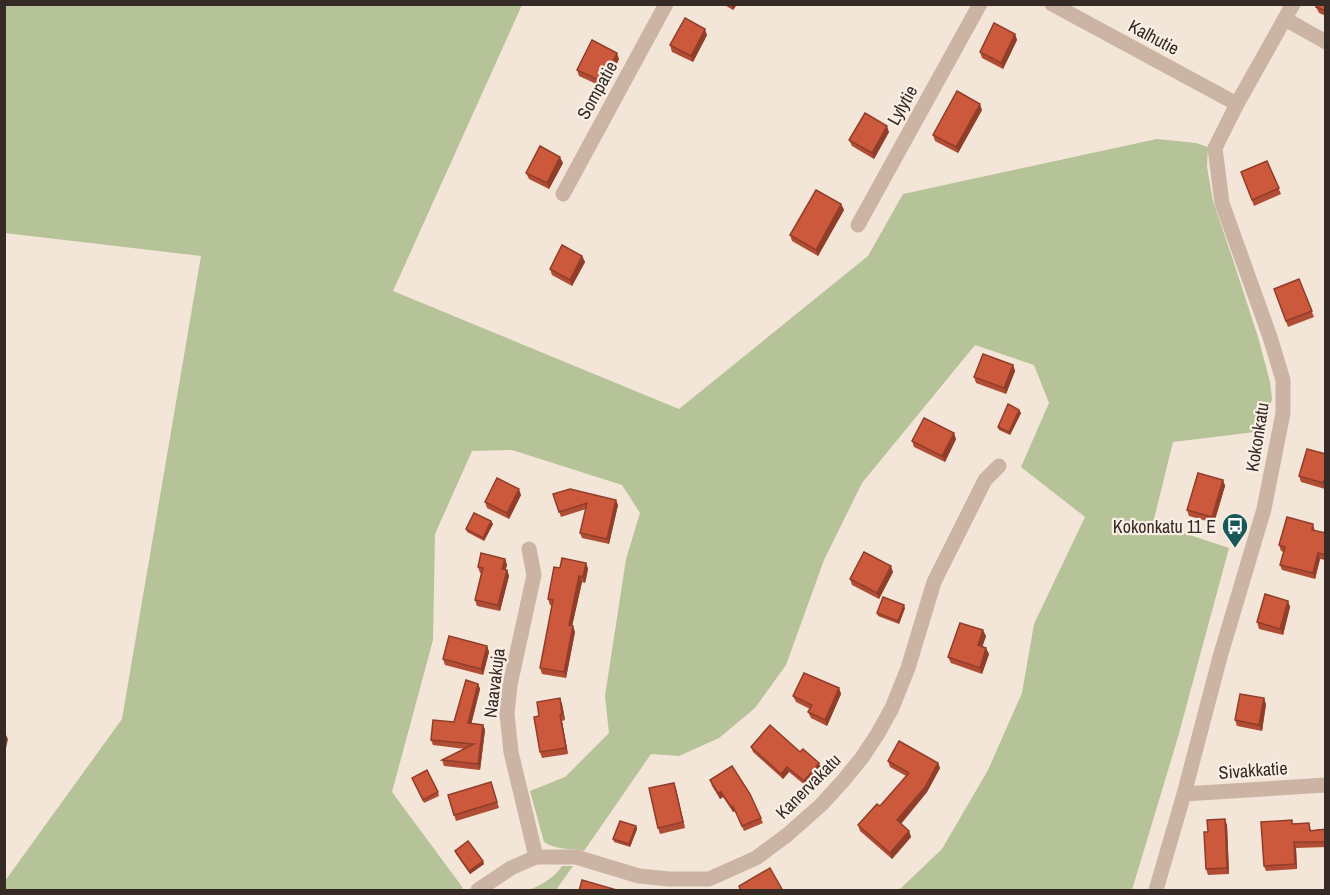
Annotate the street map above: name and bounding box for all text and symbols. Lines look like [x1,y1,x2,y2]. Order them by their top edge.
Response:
street label: Kalhutie [1124,13,1184,61]
street label: Sompatie [571,56,623,124]
street label: Lylytie [881,81,923,129]
street label: Kokonkatu [1239,401,1275,473]
bus stop icon: Kokonkatu 11 E [1220,511,1250,549]
place label: Kokonkatu 11 E [1113,514,1216,539]
street label: Naavakuja [477,647,511,719]
street label: Kanervakatu [770,748,846,824]
street label: Sivakkatie [1218,755,1288,785]

